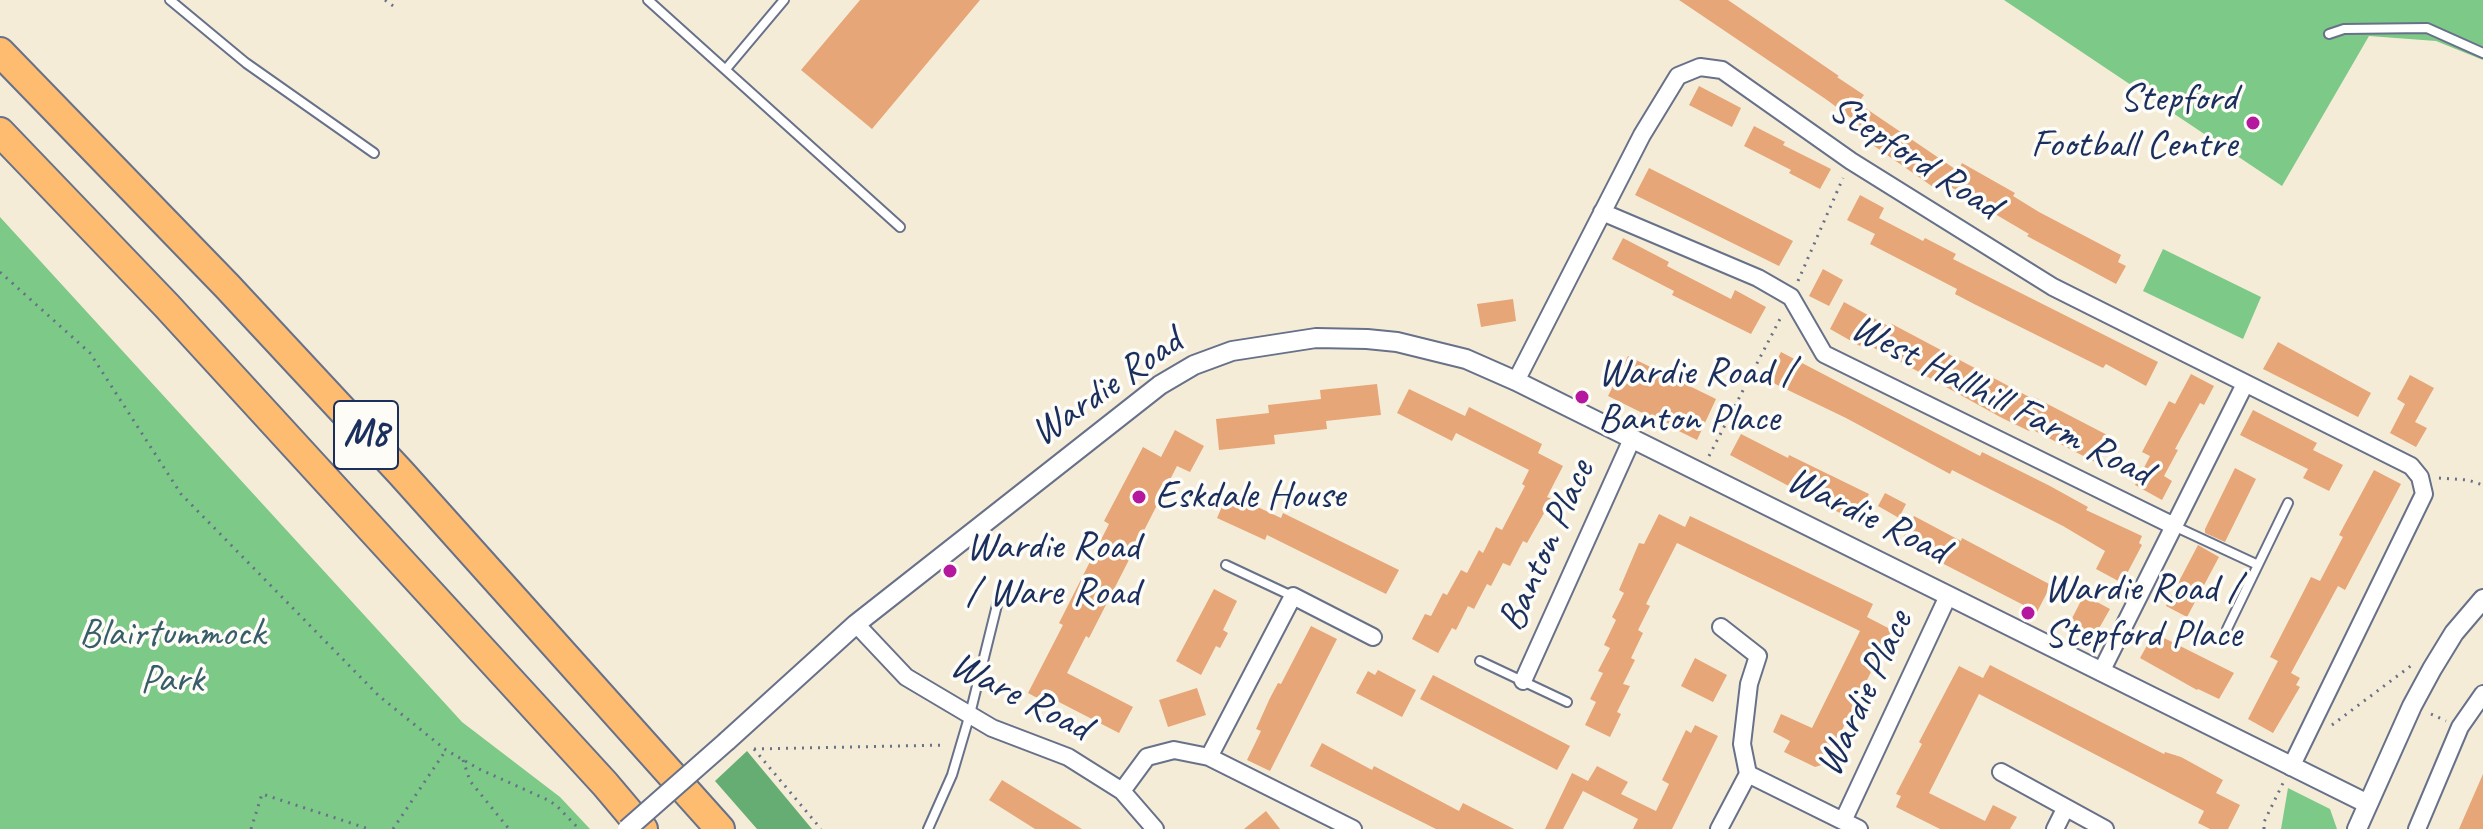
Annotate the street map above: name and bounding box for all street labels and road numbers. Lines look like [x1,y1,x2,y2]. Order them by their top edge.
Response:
street label: Stepford Road [1820,85,2008,231]
street label: West Hallhill Farm Road [1843,304,2159,498]
street label: Wardie Road [1022,319,1192,457]
road number: M8 [334,401,398,469]
street label: Banton Place [1488,453,1606,639]
street label: Wardie Road [1778,456,1956,576]
street label: Wardie Place [1806,604,1924,784]
street label: Ware Road [942,641,1098,753]

